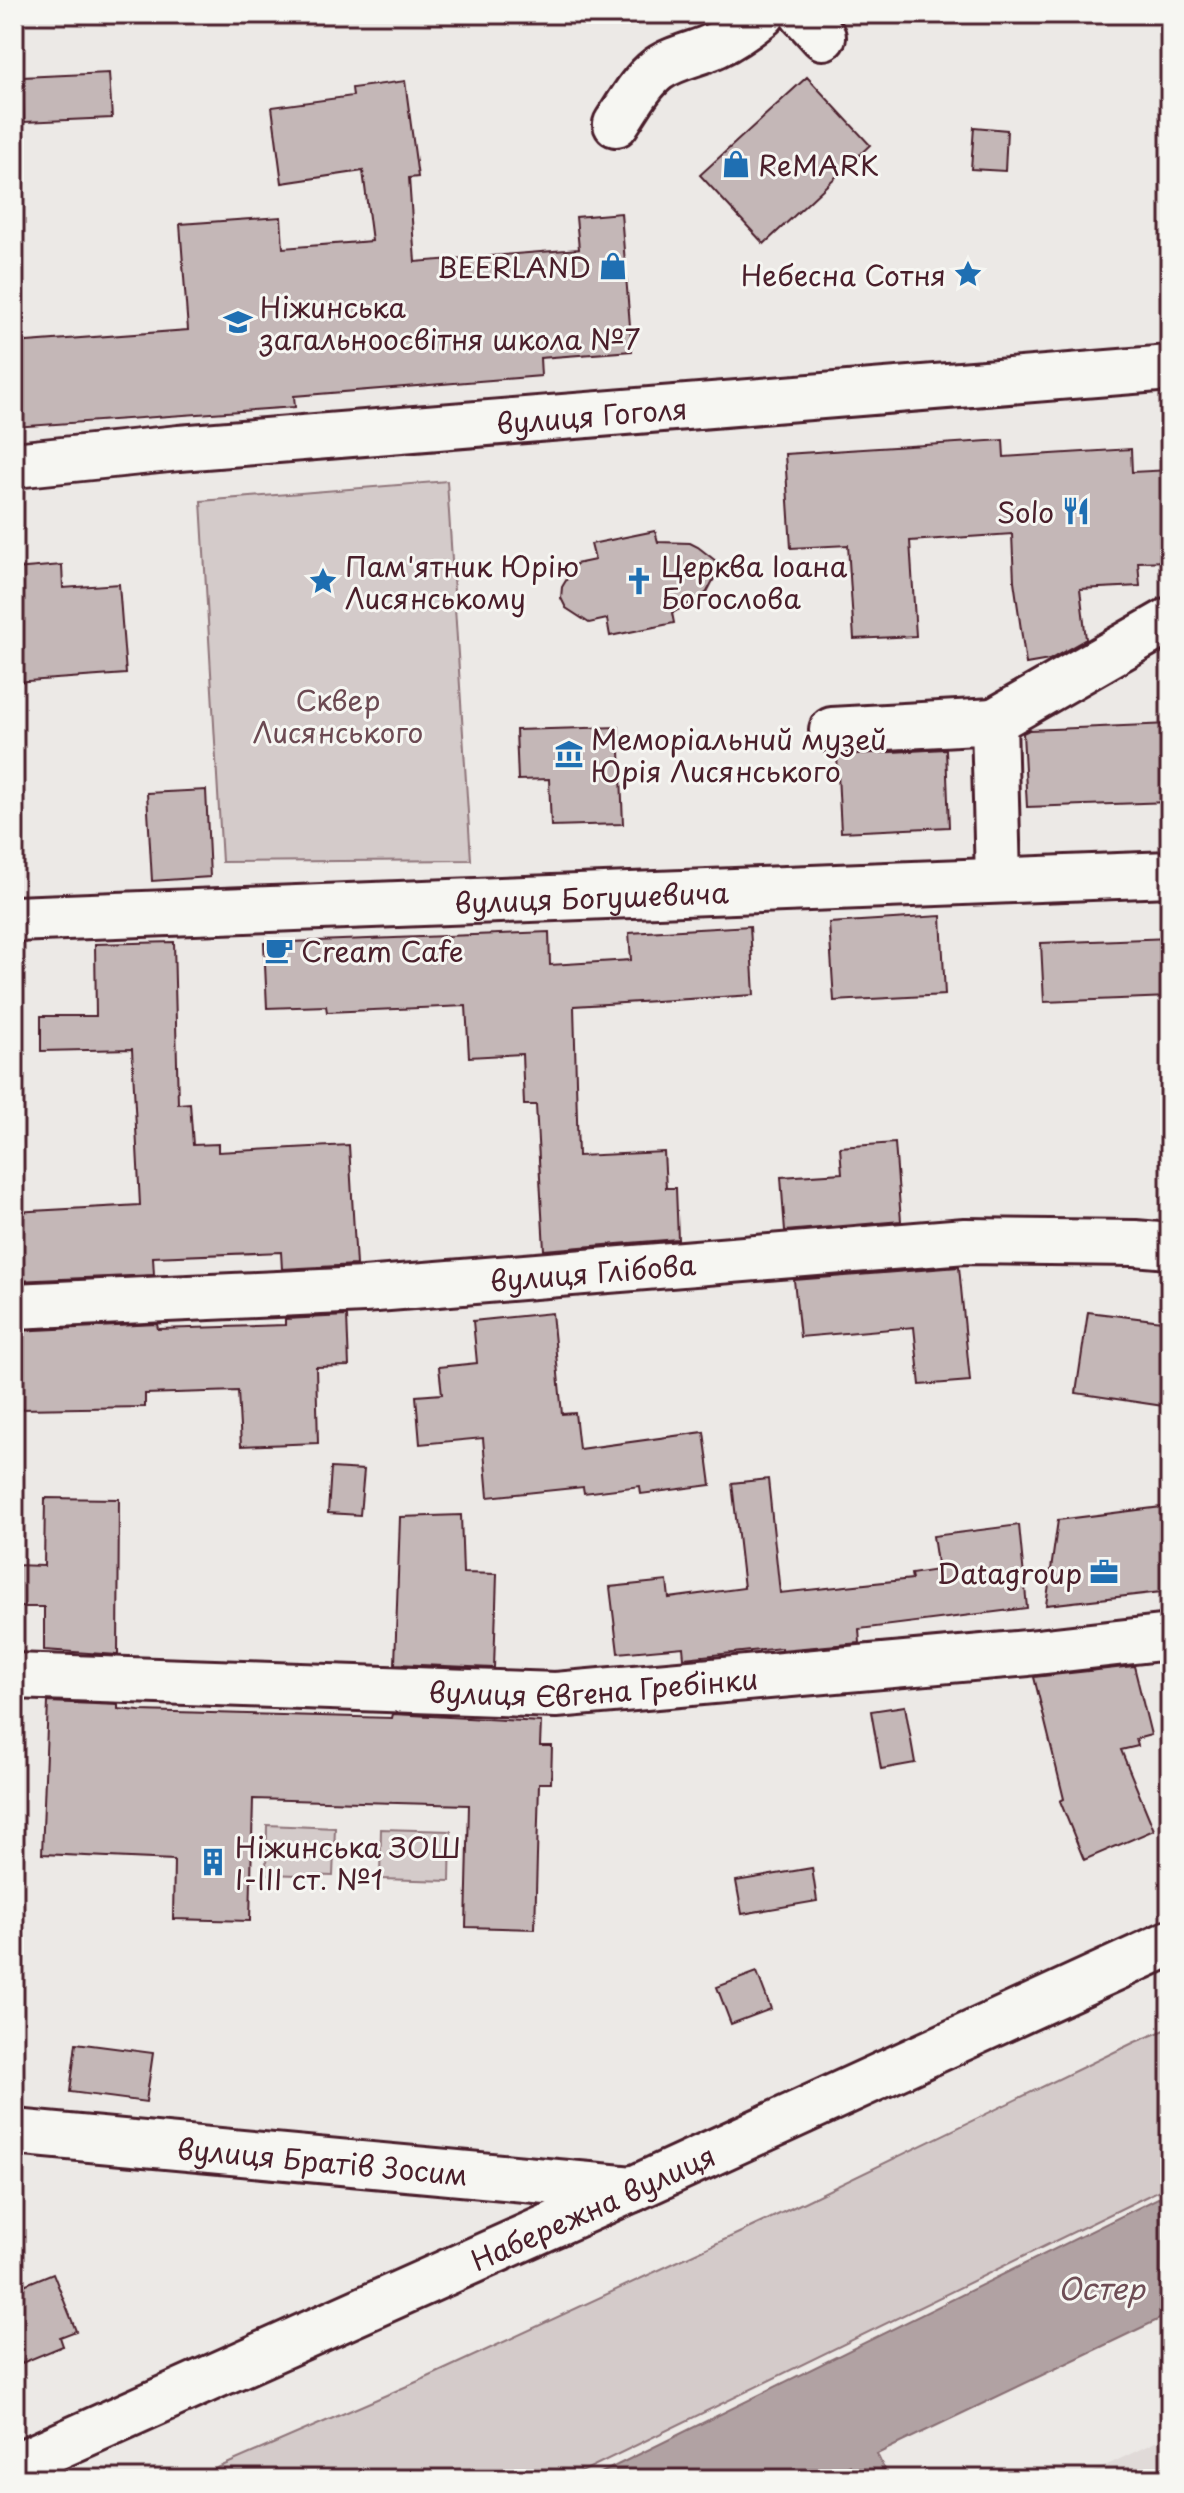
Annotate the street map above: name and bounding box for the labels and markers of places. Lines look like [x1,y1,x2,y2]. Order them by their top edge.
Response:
place label: ReMARK [758,143,879,186]
shop icon: ReMARK [721,149,751,179]
place label: BEERLAND [437,245,591,288]
shop icon: BEERLAND [598,251,628,281]
place label: Небесна Сотня [741,253,946,296]
place icon: Небесна Сотня [953,259,983,289]
place label: Ніжинська загальноосвітня школа №7 [259,285,640,360]
school or university icon: Ніжинська загальноосвітня школа №7 [223,307,253,337]
place label: Solo [997,490,1054,533]
restaurant icon: Solo [1061,496,1091,526]
place label: Пам'ятник Юрію Лисянському [345,544,579,619]
place label: Церква Іоана Богослова [661,544,848,619]
place icon: Пам'ятник Юрію Лисянському [308,566,338,596]
church icon: Церква Іоана Богослова [624,566,654,596]
place label: Меморіальний музей Юрія Лисянського [591,717,887,792]
museum icon: Меморіальний музей Юрія Лисянського [554,739,584,769]
place label: Cream Cafe [301,929,464,972]
cafe icon: Cream Cafe [264,935,294,965]
place label: Datagroup [937,1551,1082,1594]
office icon: Datagroup [1089,1557,1119,1587]
place label: Ніжинська ЗОШ І-ІІІ ст. №1 [235,1825,461,1900]
building icon: Ніжинська ЗОШ І-ІІІ ст. №1 [198,1847,228,1877]

